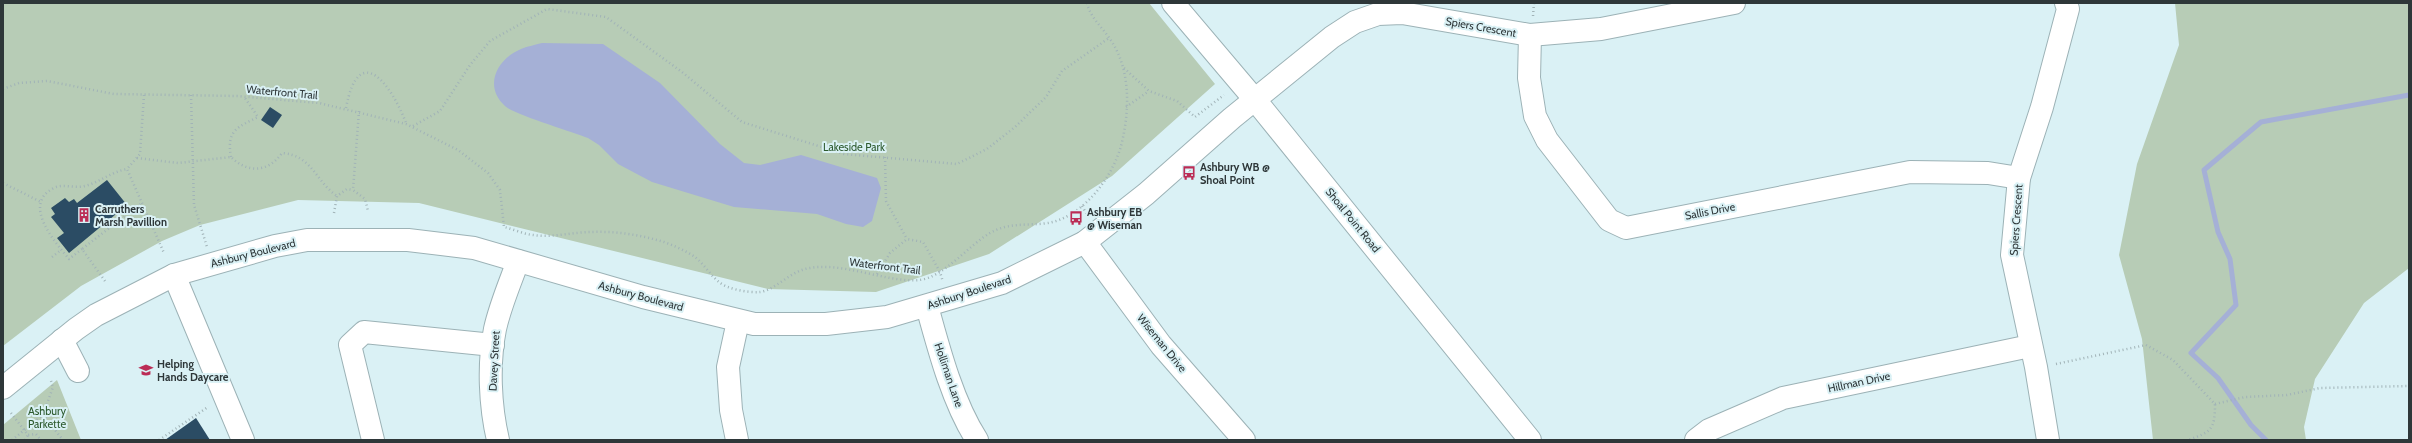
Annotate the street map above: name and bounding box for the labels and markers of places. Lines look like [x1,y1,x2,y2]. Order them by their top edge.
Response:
place label: Ashbury WB @ Shoal Point [1200,160,1270,187]
bus stop icon: Ashbury WB @ Shoal Point [1181,165,1197,181]
place label: Carruthers Marsh Pavillion [95,202,167,229]
place label: Ashbury EB @ Wiseman [1087,205,1142,232]
building icon: Carruthers Marsh Pavillion [76,207,92,223]
bus stop icon: Ashbury EB @ Wiseman [1068,210,1084,226]
place label: Helping Hands Daycare [157,357,229,384]
school or university icon: Helping Hands Daycare [138,362,154,378]

